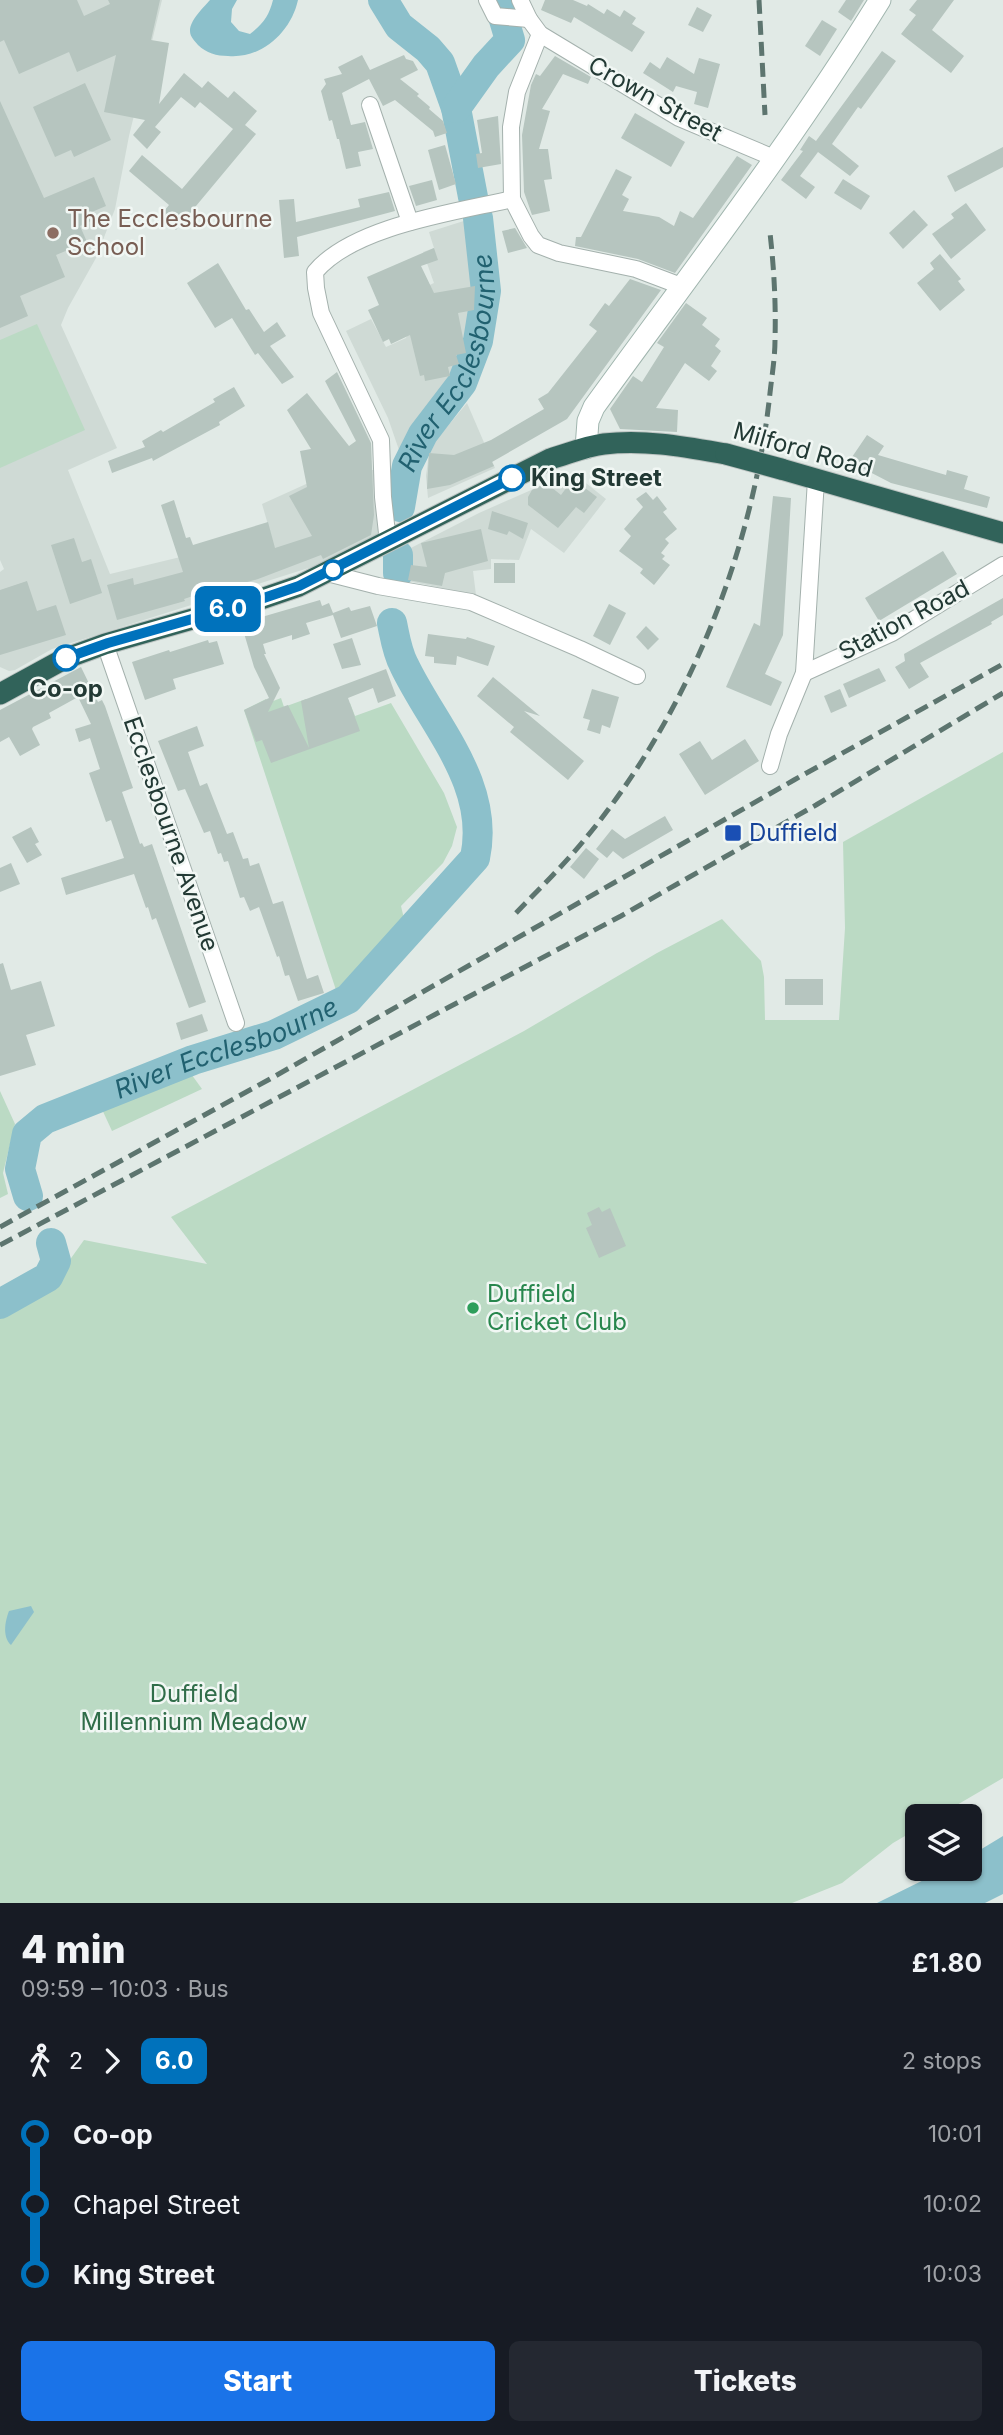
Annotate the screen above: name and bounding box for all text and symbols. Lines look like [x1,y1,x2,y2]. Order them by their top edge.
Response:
street label: Crown Street [583,50,727,147]
place label: The Ecclesbourne School [67,204,273,261]
marker: The Ecclesbourne School [45,225,61,241]
water label: River Ecclesbourne [391,252,501,476]
street label: Milford Road [730,416,876,483]
place label: King Street [531,463,662,492]
marker: King Street [499,465,525,491]
unlabelled marker [323,560,343,580]
street label: Station Road [834,573,974,666]
line badge: 6.0 [188,586,268,632]
text: 6.0 [209,594,247,623]
marker: Co-op [53,645,79,671]
place label: Co-op [29,674,103,703]
street label: Ecclesbourne Avenue [118,713,225,955]
place label: Duffield [749,818,838,847]
marker: Duffield [723,823,743,843]
water label: River Ecclesbourne [110,990,343,1105]
place label: Duffield Cricket Club [487,1279,627,1336]
marker: Duffield Cricket Club [465,1300,481,1316]
park label: Duffield Millennium Meadow [81,1679,307,1736]
map controls [905,1804,982,1881]
button: layers [905,1804,982,1881]
text: 4 min [21,1926,126,1972]
text: £1.80 [912,1947,982,1978]
text: 09:59 – 10:03 · Bus [21,1975,229,2003]
icon: walk [21,2042,59,2080]
icon: forward [93,2042,131,2080]
text: 6.0 [155,2046,193,2075]
text: 2 [69,2047,83,2075]
text: 2 stops [902,2047,982,2075]
text: Co-op [73,2119,153,2150]
text: 10:01 [928,2120,982,2148]
text: Chapel Street [73,2189,240,2220]
text: 10:02 [923,2190,982,2218]
text: King Street [73,2259,215,2290]
text: 10:03 [923,2260,982,2288]
button: Start [21,2341,495,2421]
button: Tickets [509,2341,982,2421]

